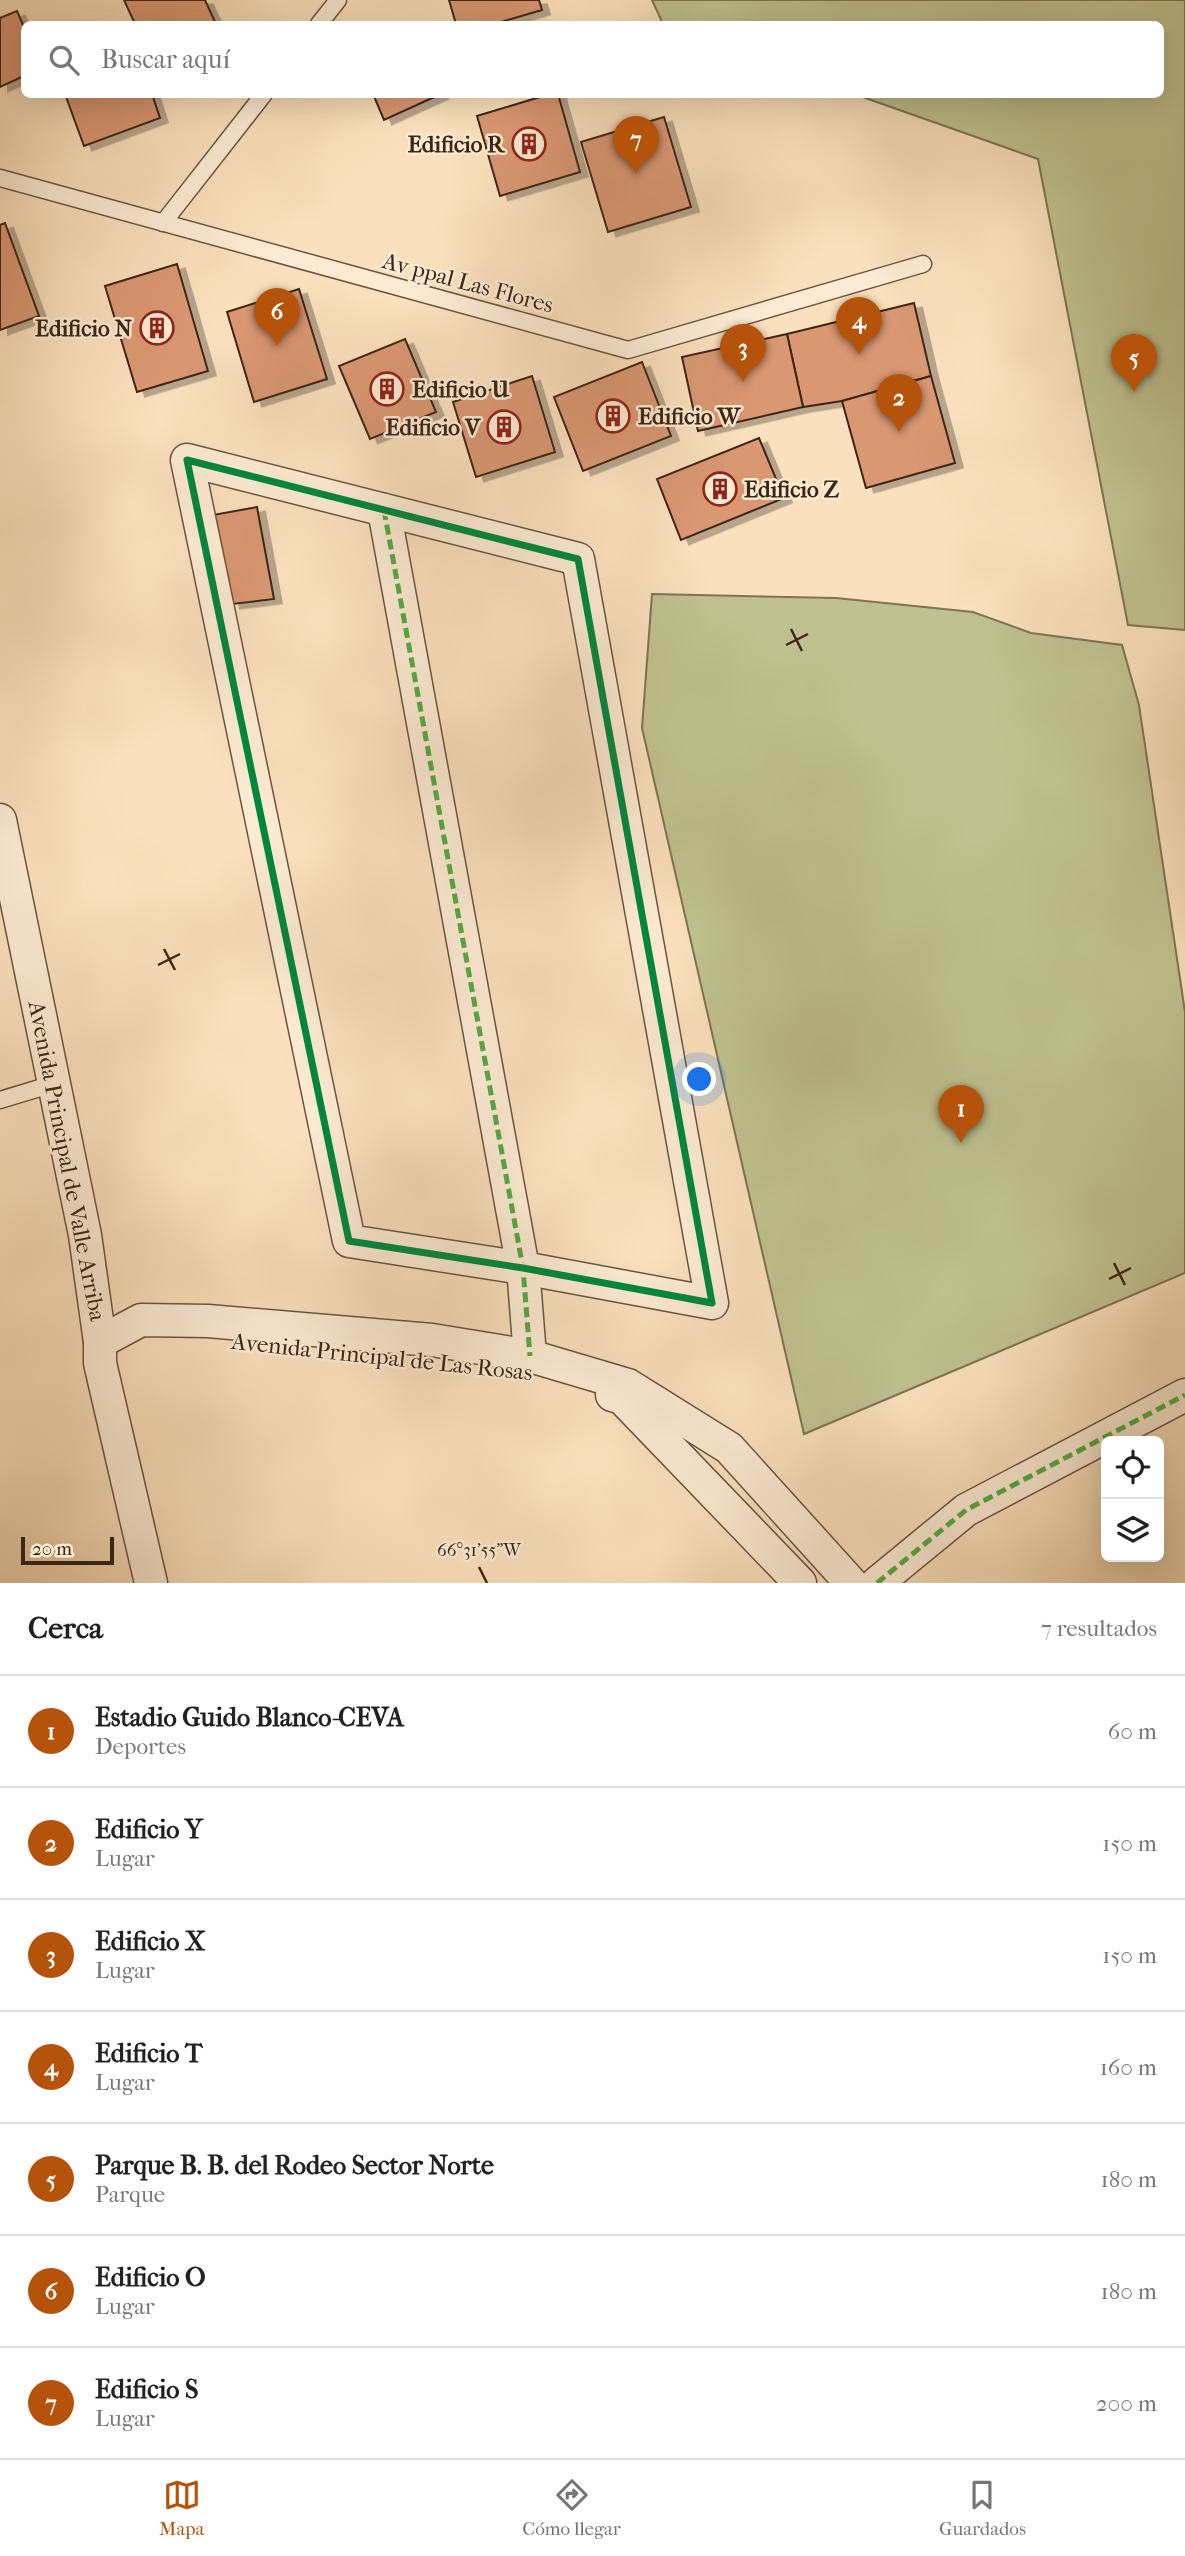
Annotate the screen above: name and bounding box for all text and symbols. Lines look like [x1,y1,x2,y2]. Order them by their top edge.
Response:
search box [21,21,1164,98]
icon: search [45,41,83,79]
text: Buscar aquí [101,44,230,75]
pin: 7 [613,116,659,174]
building icon: Edificio R [510,125,548,163]
place label: Edificio R [408,131,505,158]
street label: Av ppal Las Flores [379,247,556,319]
pin: 6 [254,288,300,346]
pin: 4 [836,297,882,355]
building icon: Edificio N [138,309,176,347]
place label: Edificio N [35,315,133,342]
pin: 3 [720,324,766,382]
pin: 5 [1111,334,1157,392]
building icon: Edificio U [368,370,406,408]
pin: 2 [876,374,922,432]
place label: Edificio U [412,376,510,403]
building icon: Edificio W [594,397,632,435]
place label: Edificio W [638,403,742,430]
building icon: Edificio V [485,408,523,446]
place label: Edificio V [385,414,482,441]
building icon: Edificio Z [701,470,739,508]
place label: Edificio Z [744,476,840,503]
street label: Avenida Principal de Valle Arriba [22,998,111,1324]
your location [682,1062,716,1096]
pin: 1 [938,1085,984,1143]
street label: Avenida Principal de Las Rosas [229,1328,534,1386]
map controls [1101,1436,1164,1562]
button: locate [1101,1436,1164,1499]
button: layers [1101,1499,1164,1562]
scale bar [21,1534,114,1566]
text: 20 m [32,1538,72,1560]
text: 66°31'55"W [437,1540,522,1561]
text: Cerca [28,1611,103,1646]
text: 7 resultados [1041,1615,1157,1642]
text: Estadio Guido Blanco-CEVA [95,1702,404,1733]
text: 1 [47,1718,55,1745]
text: 60 m [1108,1718,1157,1745]
text: Deportes [95,1733,186,1760]
text: Edificio Y [95,1814,203,1845]
text: 2 [45,1830,57,1857]
text: 150 m [1102,1830,1157,1857]
text: Lugar [95,1845,155,1872]
text: Edificio X [95,1926,205,1957]
text: 3 [46,1942,56,1969]
text: 150 m [1102,1942,1157,1969]
text: Lugar [95,1957,155,1984]
text: Edificio T [95,2038,202,2069]
text: 4 [44,2054,58,2081]
text: 160 m [1100,2054,1157,2081]
text: Lugar [95,2069,155,2096]
text: Parque B. B. del Rodeo Sector Norte [95,2150,494,2181]
text: 5 [46,2166,56,2193]
text: 180 m [1100,2166,1157,2193]
text: Parque [95,2181,165,2208]
text: Edificio O [95,2262,206,2293]
text: 6 [45,2278,57,2305]
text: 180 m [1100,2278,1157,2305]
text: Lugar [95,2293,155,2320]
text: Edificio S [95,2374,198,2405]
text: 7 [45,2390,57,2417]
text: 200 m [1096,2390,1157,2417]
text: Lugar [95,2405,155,2432]
tab: Mapa [159,2476,204,2540]
tab: Cómo llegar [522,2476,621,2540]
tab: Guardados [939,2476,1026,2540]

